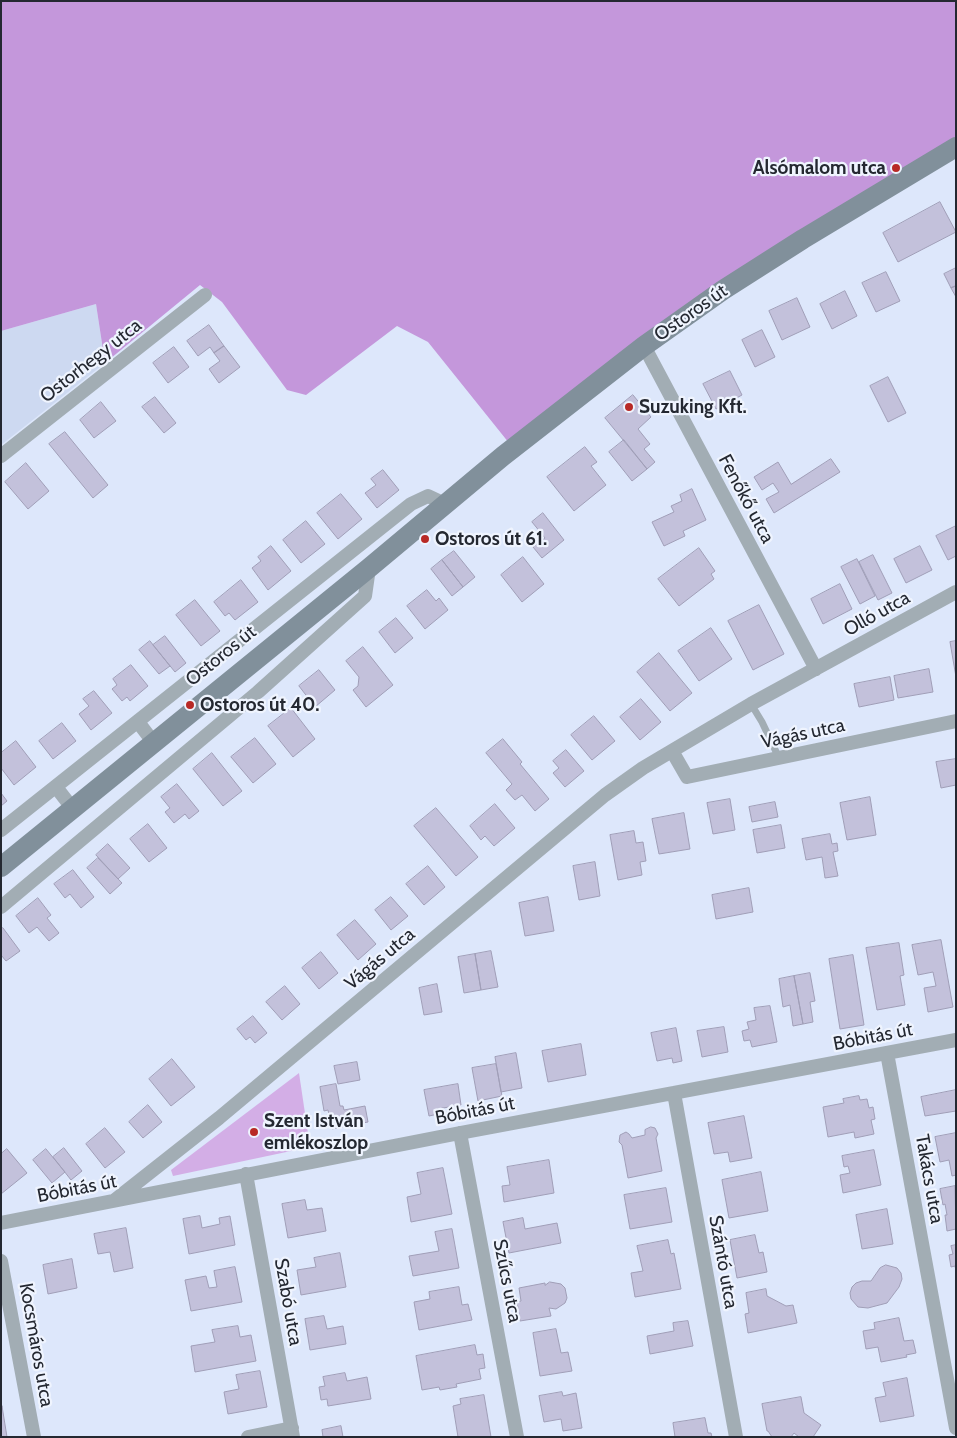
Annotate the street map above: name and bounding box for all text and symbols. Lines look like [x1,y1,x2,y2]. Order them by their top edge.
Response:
place label: Alsómalom utca [753,157,886,179]
marker: Alsómalom utca [890,162,902,174]
street label: Ostoros út [650,280,732,346]
street label: Ostorhegy utca [36,314,146,408]
place label: Suzuking Kft. [639,396,747,418]
marker: Suzuking Kft. [623,401,635,413]
street label: Fenőkő utca [713,451,779,547]
place label: Ostoros út 61. [435,528,547,550]
marker: Ostoros út 61. [419,533,431,545]
street label: Olló utca [840,587,914,641]
street label: Ostoros út [181,621,261,691]
place label: Ostoros út 40. [200,694,320,716]
marker: Ostoros út 40. [184,699,196,711]
street label: Vágás utca [759,714,847,754]
street label: Vágás utca [340,923,420,995]
street label: Bóbitás út [831,1018,915,1056]
street label: Bóbitás út [433,1092,517,1130]
place label: Szent István emlékoszlop [264,1110,368,1154]
marker: Szent István emlékoszlop [248,1126,260,1138]
street label: Takács utca [910,1132,948,1226]
street label: Bóbitás út [35,1170,119,1208]
street label: Szántó utca [704,1213,742,1311]
street label: Szűcs utca [488,1237,526,1325]
street label: Szabó utca [269,1257,307,1347]
street label: Kocsmáros utca [14,1281,58,1409]

